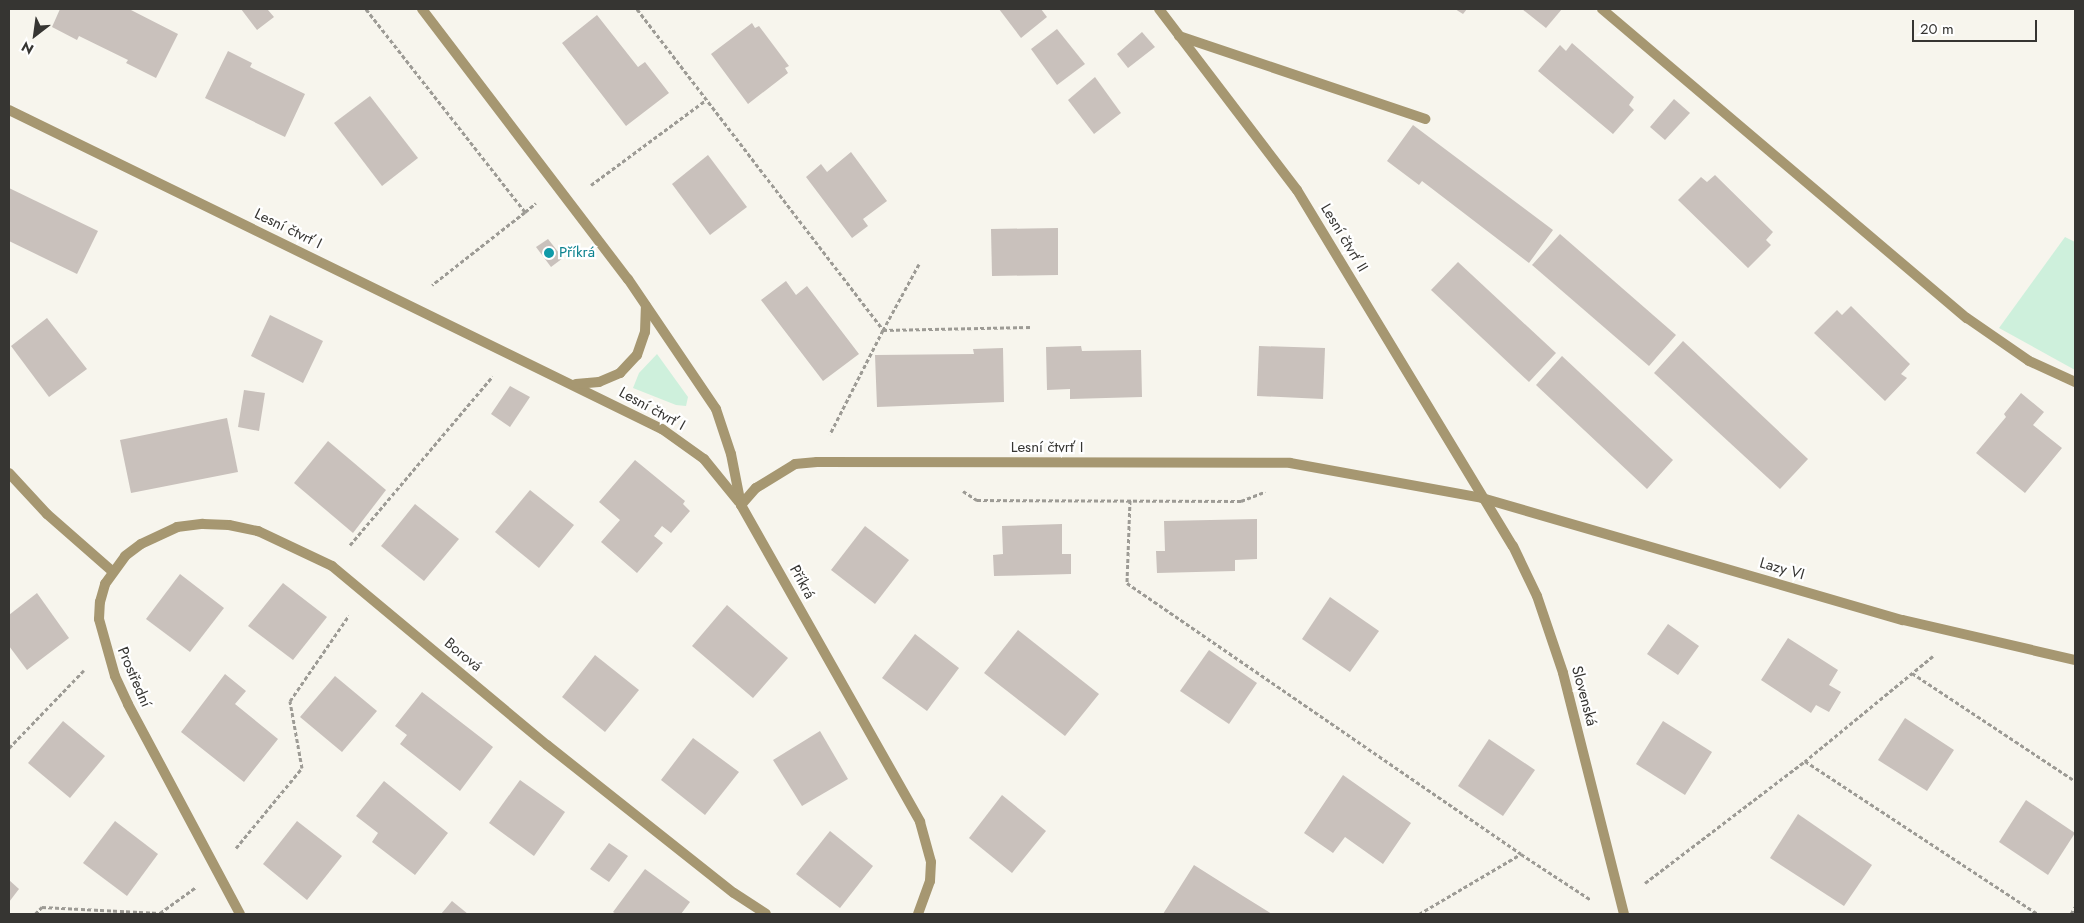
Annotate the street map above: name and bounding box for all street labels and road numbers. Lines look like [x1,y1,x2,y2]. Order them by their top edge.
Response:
street label: Lesní čtvrť II [1317,201,1371,275]
street label: Lesní čtvrť I [251,205,325,253]
street label: Lesní čtvrť I [616,383,688,435]
street label: Lesní čtvrť I [1011,439,1083,457]
street label: Lazy VI [1758,554,1806,584]
street label: Příkrá [785,562,819,602]
street label: Borová [441,634,485,676]
street label: Prostřední [113,644,155,710]
street label: Slovenská [1567,664,1601,728]

